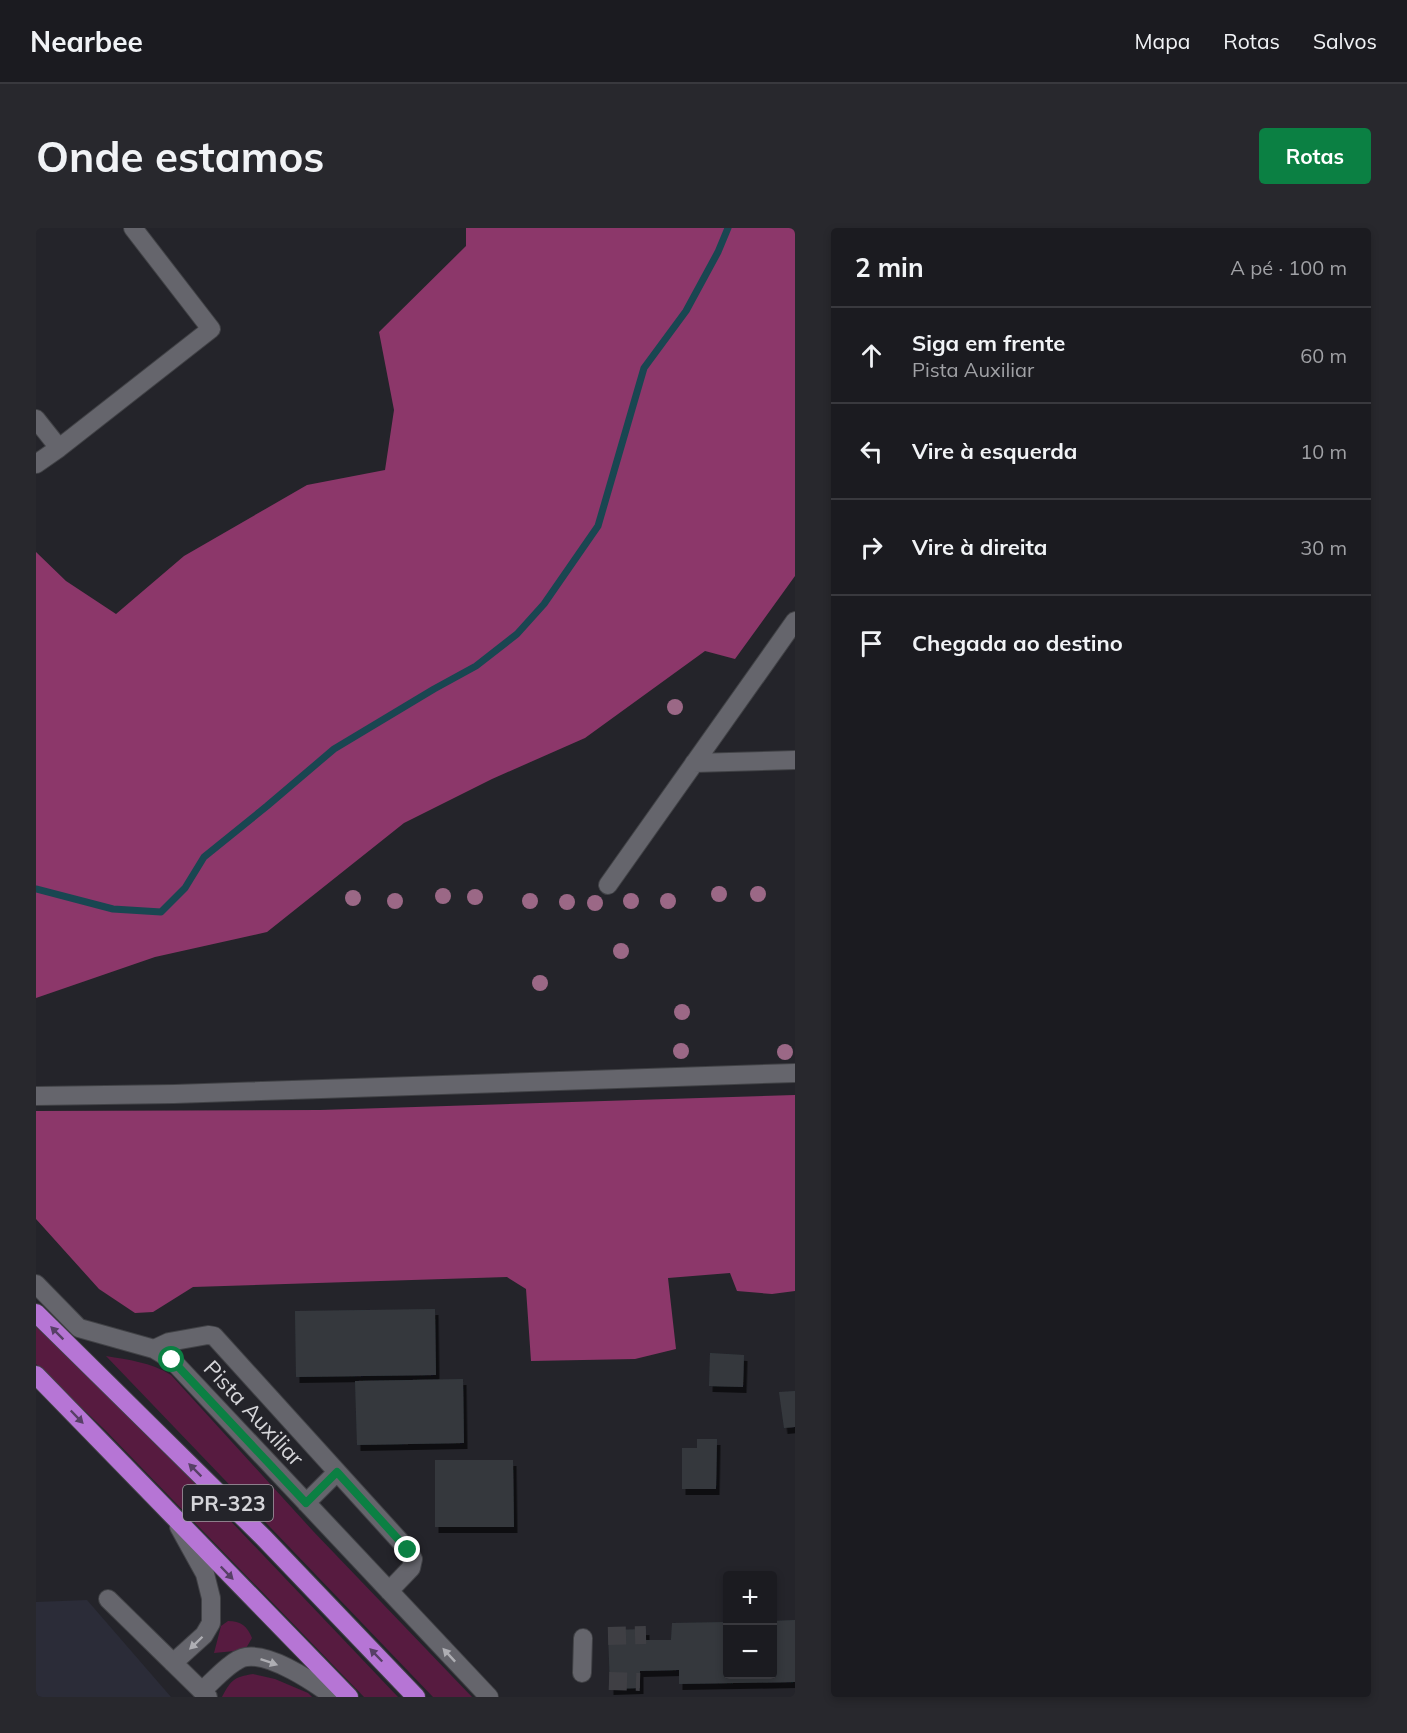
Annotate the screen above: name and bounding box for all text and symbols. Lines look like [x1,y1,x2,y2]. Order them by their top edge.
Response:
text: Nearbee [30,24,143,59]
text: Mapa [1135,28,1190,54]
text: Rotas [1223,28,1280,54]
text: Salvos [1313,28,1377,54]
button: Rotas [1259,128,1371,184]
text: Onde estamos [36,130,324,183]
text: 2 min [855,251,924,284]
text: A pé · 100 m [1230,255,1347,280]
text: Siga em frente [912,329,1065,357]
icon: ahead [855,339,888,372]
text: 60 m [1300,343,1347,368]
text: Pista Auxiliar [912,357,1034,382]
icon: left [855,435,888,468]
text: Vire à esquerda [912,437,1077,465]
text: 10 m [1300,439,1347,464]
icon: right [855,531,888,564]
text: Vire à direita [912,533,1047,561]
text: 30 m [1300,535,1347,560]
icon: arrive [855,627,888,660]
text: Chegada ao destino [912,629,1123,657]
one-way arrow [50,1327,64,1341]
route start [158,1346,184,1372]
street label: Pista Auxiliar [198,1354,310,1472]
one-way arrow [69,1410,83,1424]
one-way arrow [189,1464,203,1478]
road number: PR-323 [183,1485,273,1521]
route end [394,1536,420,1562]
one-way arrow [220,1565,234,1580]
map controls [723,1571,777,1679]
button: + [723,1571,777,1625]
button: − [723,1625,777,1679]
one-way arrow [190,1635,204,1649]
one-way arrow [369,1648,383,1662]
one-way arrow [442,1648,456,1662]
one-way arrow [260,1657,278,1667]

